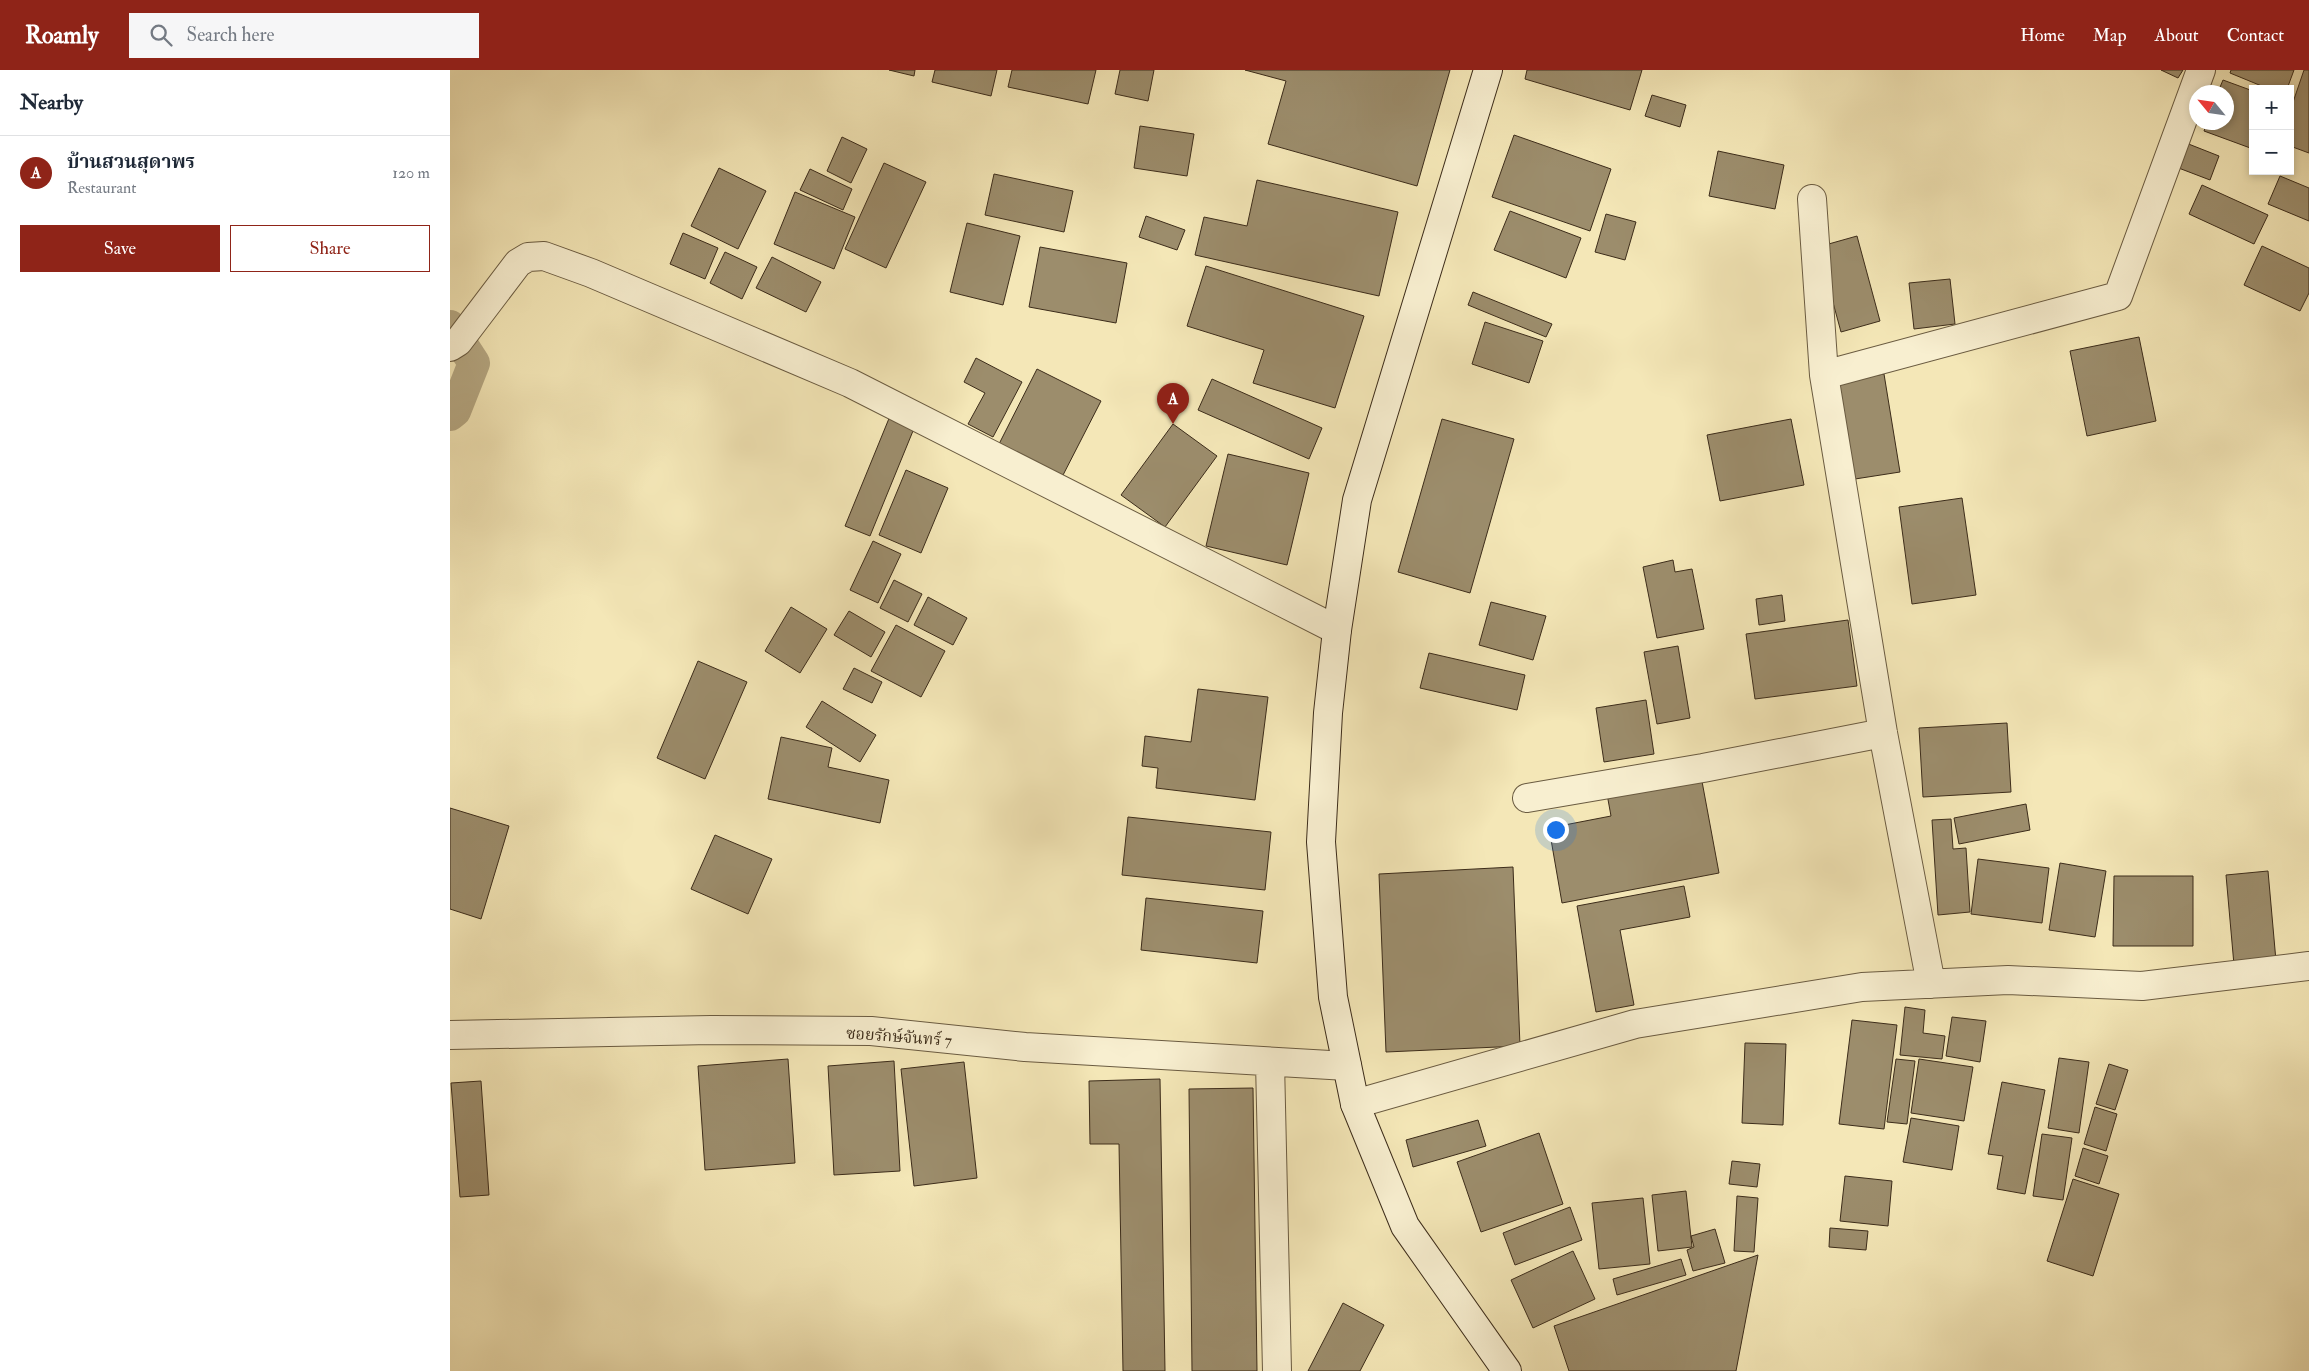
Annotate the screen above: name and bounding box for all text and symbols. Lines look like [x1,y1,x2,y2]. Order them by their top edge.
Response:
search box [129,13,479,58]
text: Roamly [25,20,99,51]
icon: search [147,21,175,49]
text: Search here [187,23,274,47]
text: Home [2020,24,2065,47]
text: Map [2093,24,2127,47]
text: About [2155,24,2199,47]
text: Contact [2227,24,2284,47]
north arrow [2189,85,2234,130]
map controls [2249,85,2294,175]
button: + [2249,85,2294,130]
text: Nearby [20,89,83,116]
button: − [2249,130,2294,175]
text: บ้านสวนสุดาพร [67,150,195,174]
text: A [31,163,41,183]
text: 120 m [392,163,430,183]
text: Restaurant [67,178,136,198]
button: Save [20,225,220,272]
button: Share [230,225,430,272]
pin: A [1157,383,1189,424]
your location [1543,817,1569,843]
street label: ซอยรักษ์จันทร์ 7 [845,1023,953,1051]

